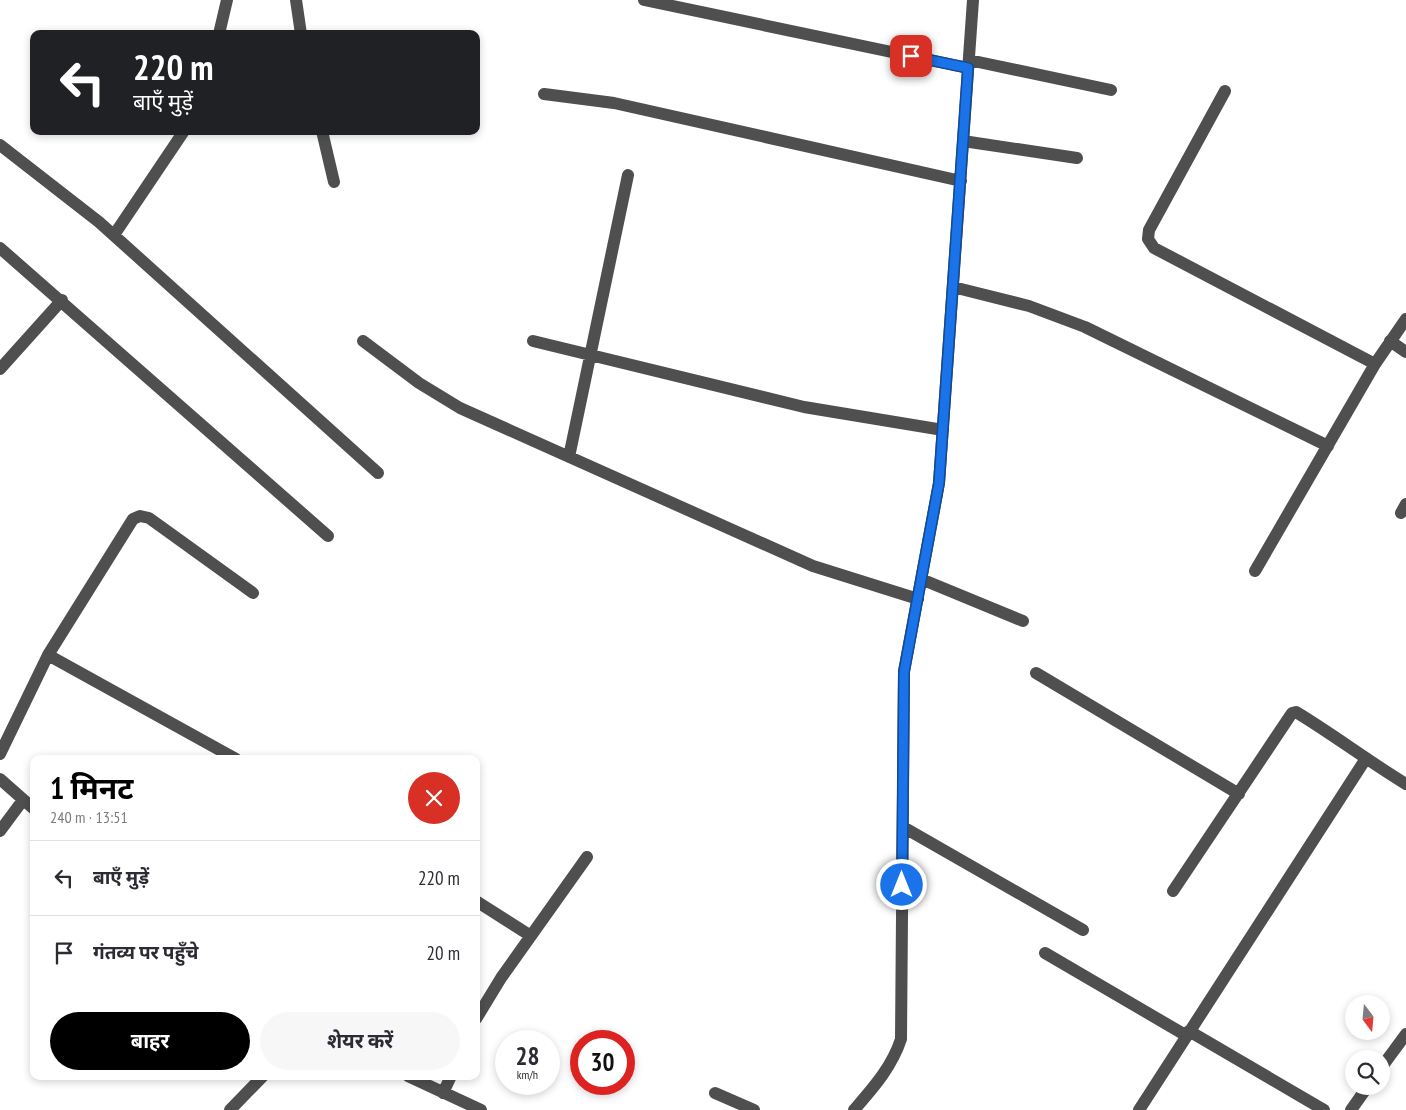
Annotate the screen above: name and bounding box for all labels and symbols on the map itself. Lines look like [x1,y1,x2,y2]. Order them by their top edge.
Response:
pin [890,35,932,77]
position arrow [875,858,927,910]
north arrow [1345,995,1390,1040]
speed limit sign: 30 [570,1030,635,1095]

